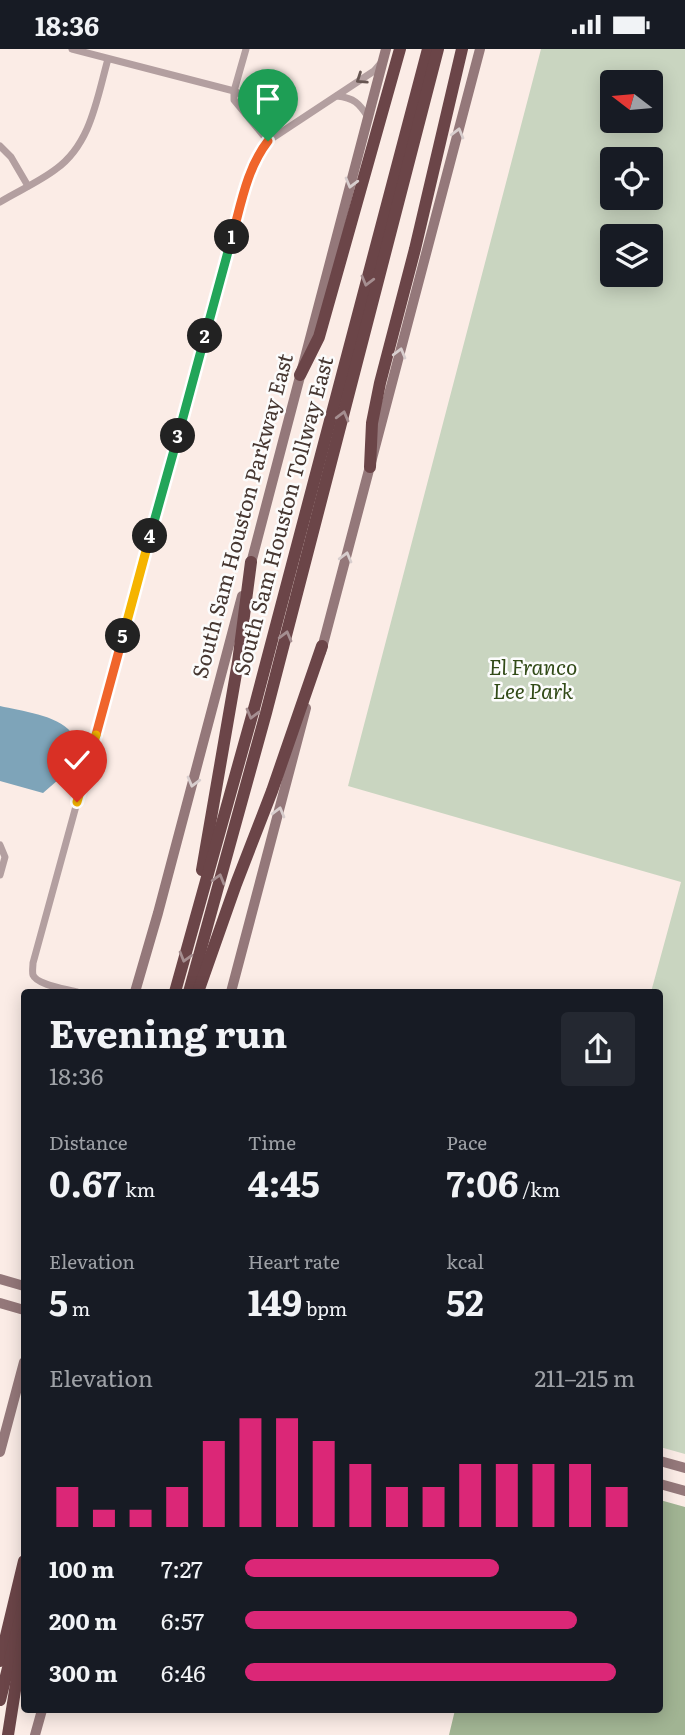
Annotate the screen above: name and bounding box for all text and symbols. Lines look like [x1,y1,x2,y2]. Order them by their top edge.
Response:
text: 18:36 [35,5,99,44]
pin [238,69,298,141]
north arrow [600,70,663,133]
map controls [600,70,663,287]
one-way arrow [355,71,368,84]
icon: arrive [249,80,287,118]
one-way arrow [449,127,464,139]
button: locate [600,147,663,210]
one-way arrow [345,177,359,189]
pin: 1 [215,219,250,255]
text: 1 [228,222,235,250]
button: layers [600,224,663,287]
one-way arrow [360,275,375,287]
pin: 2 [188,319,222,353]
text: 2 [199,321,210,349]
one-way arrow [391,347,406,359]
street label: South Sam Houston Parkway East [182,349,299,681]
street label: South Sam Houston Tollway East [224,352,339,678]
one-way arrow [335,410,349,422]
pin: 3 [160,419,196,453]
text: 3 [172,421,183,449]
pin: 4 [132,519,168,553]
text: 4 [144,521,155,549]
one-way arrow [338,551,352,563]
pin: 5 [106,619,140,653]
text: 5 [117,621,128,649]
one-way arrow [278,630,292,642]
park label: El Franco Lee Park [489,650,577,705]
one-way arrow [246,708,260,720]
pin [47,730,107,802]
icon: check [58,741,96,779]
one-way arrow [187,776,201,788]
one-way arrow [270,806,285,818]
one-way arrow [211,873,226,885]
one-way arrow [179,951,194,963]
text: Evening run [49,1003,287,1060]
button: share [561,1012,635,1086]
text: 18:36 [49,1058,103,1092]
text: Distance [49,1128,128,1156]
text: Time [248,1128,296,1156]
text: Pace [446,1128,487,1156]
text: 0.67 [49,1156,121,1208]
text: 4:45 [248,1156,320,1208]
text: 7:06 [446,1156,518,1208]
text: km [121,1175,155,1203]
text: /km [518,1175,560,1203]
text: Elevation [49,1247,135,1275]
text: Heart rate [248,1247,340,1275]
text: kcal [446,1247,484,1275]
text: 5 [49,1275,68,1327]
text: 149 [248,1275,302,1327]
text: 52 [446,1275,484,1327]
text: m [68,1294,90,1322]
text: bpm [302,1294,347,1322]
text: Elevation [49,1360,153,1394]
text: 211–215 m [534,1360,635,1394]
text: 100 m [49,1551,114,1585]
text: 7:27 [161,1551,203,1585]
text: 200 m [49,1603,117,1637]
text: 6:57 [161,1603,204,1637]
text: 300 m [49,1655,118,1689]
text: 6:46 [161,1655,206,1689]

